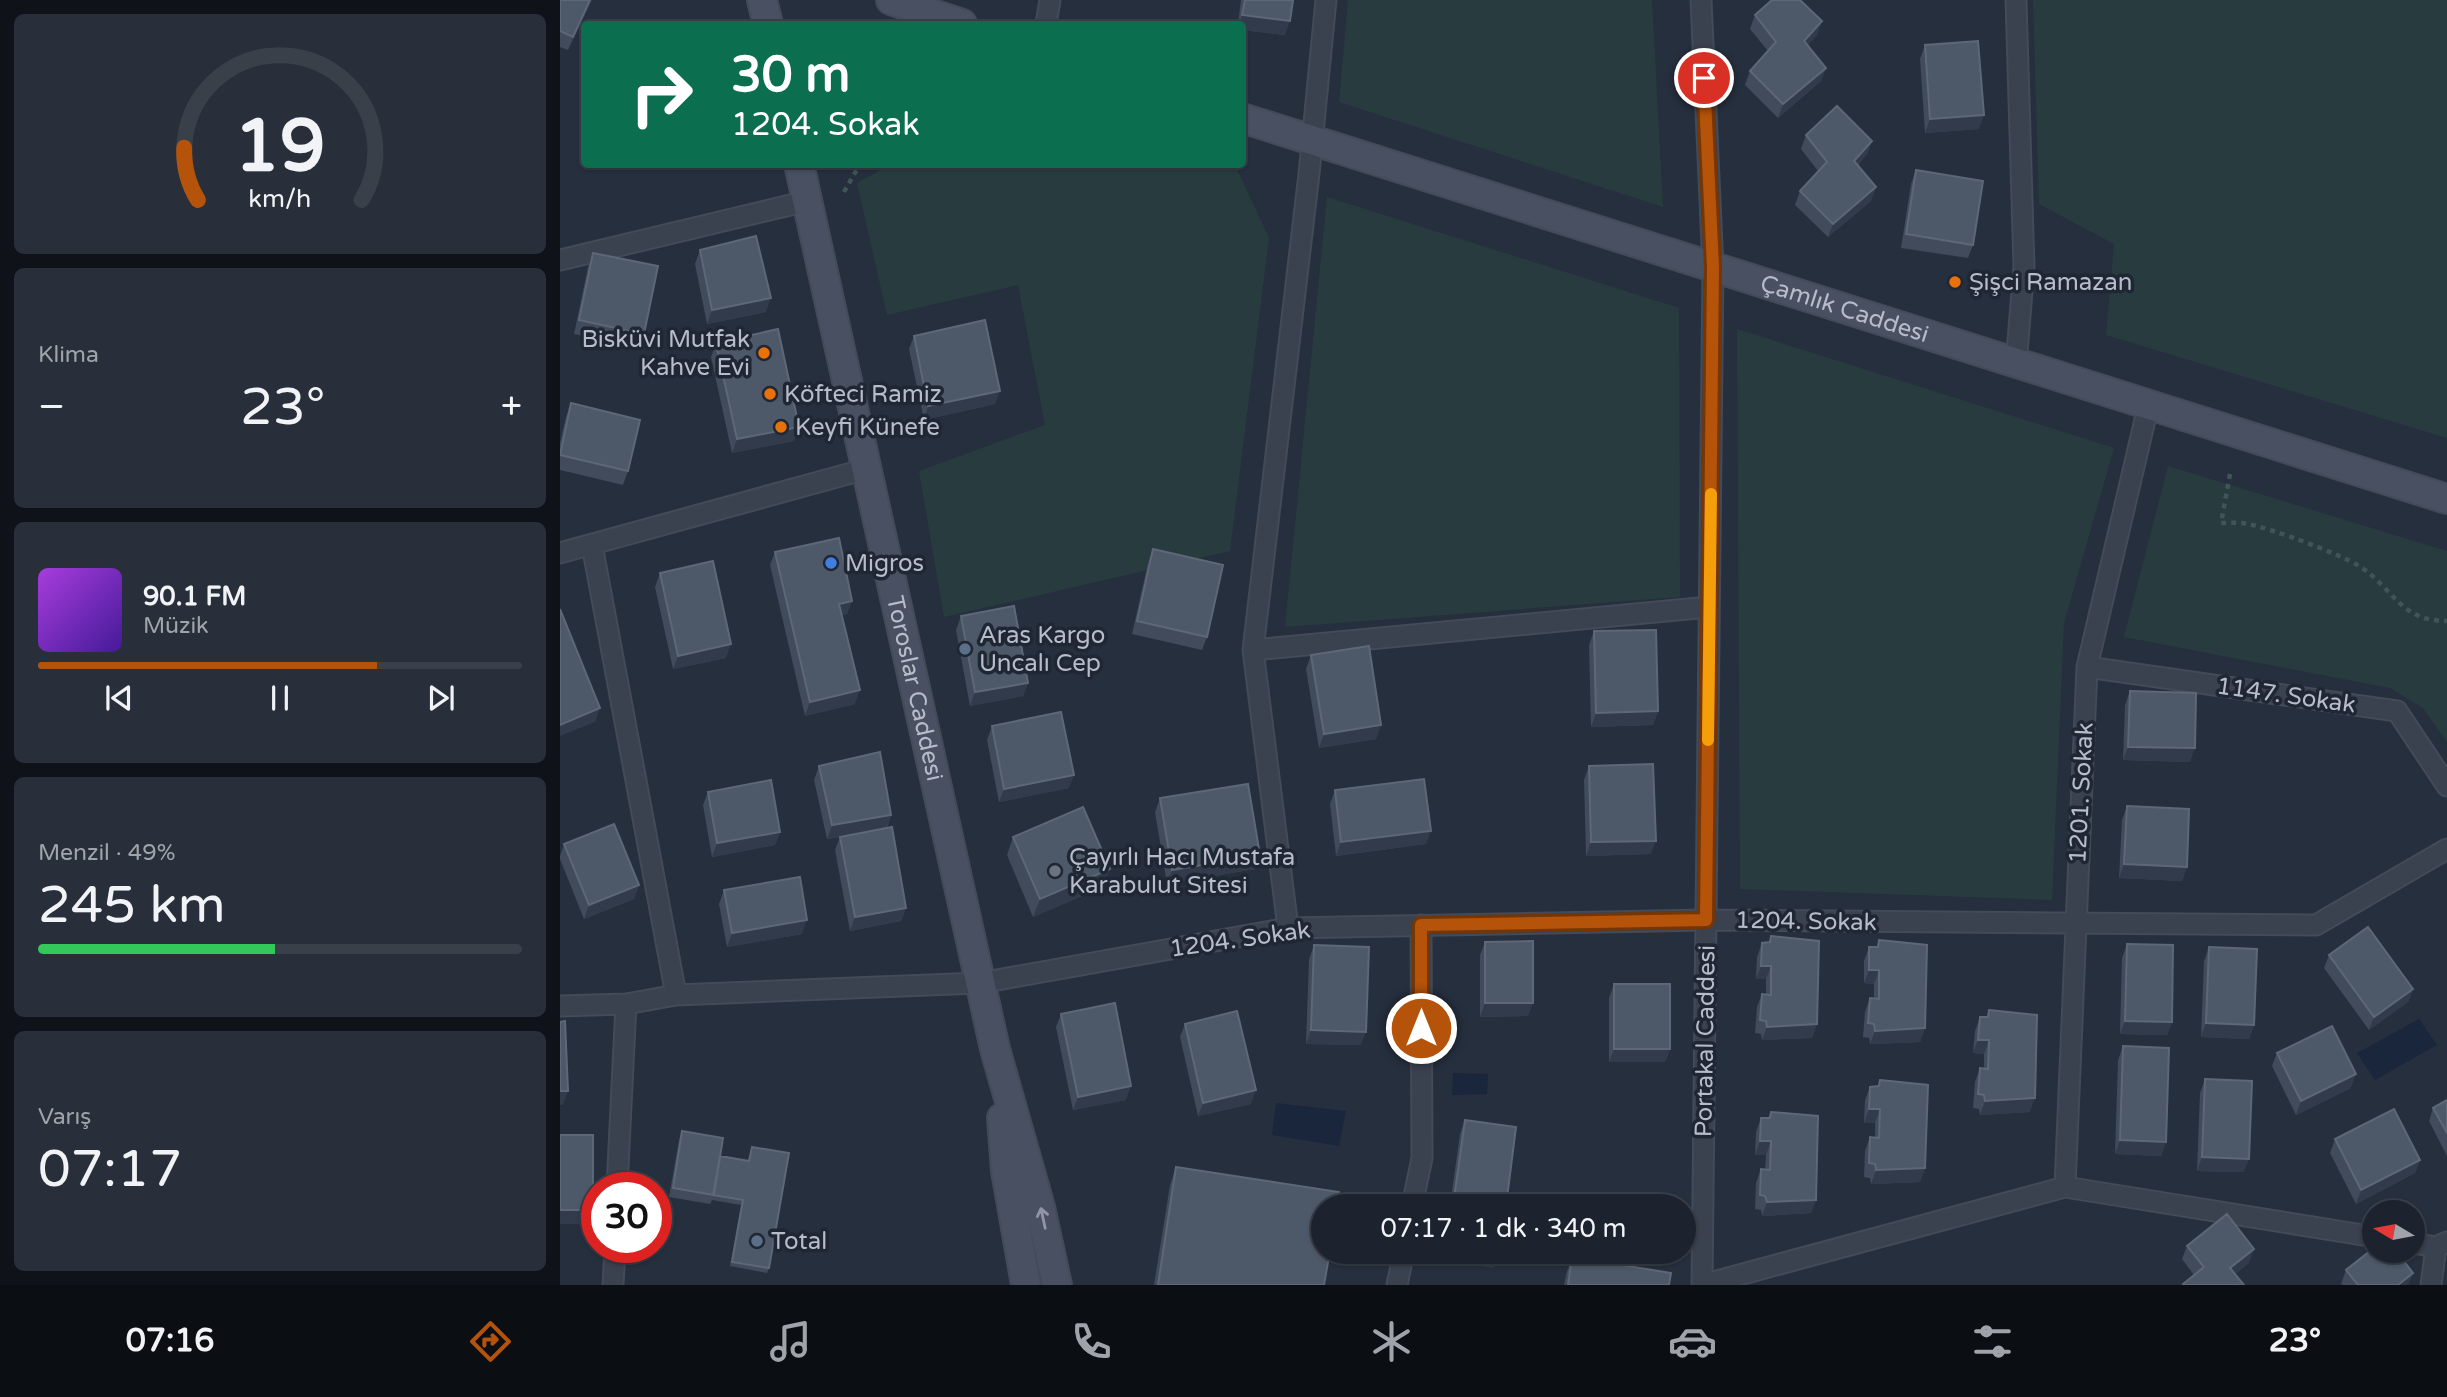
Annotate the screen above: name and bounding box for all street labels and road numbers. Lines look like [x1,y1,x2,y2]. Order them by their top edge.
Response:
street label: Çamlık Caddesi [1757,269,1932,349]
street label: Toroslar Caddesi [880,593,949,784]
street label: 1147. Sokak [2214,671,2357,720]
street label: 1201. Sokak [2063,722,2100,864]
street label: 1204. Sokak [1735,906,1877,937]
street label: 1204. Sokak [1168,915,1312,964]
street label: Portakal Caddesi [1689,945,1722,1137]

